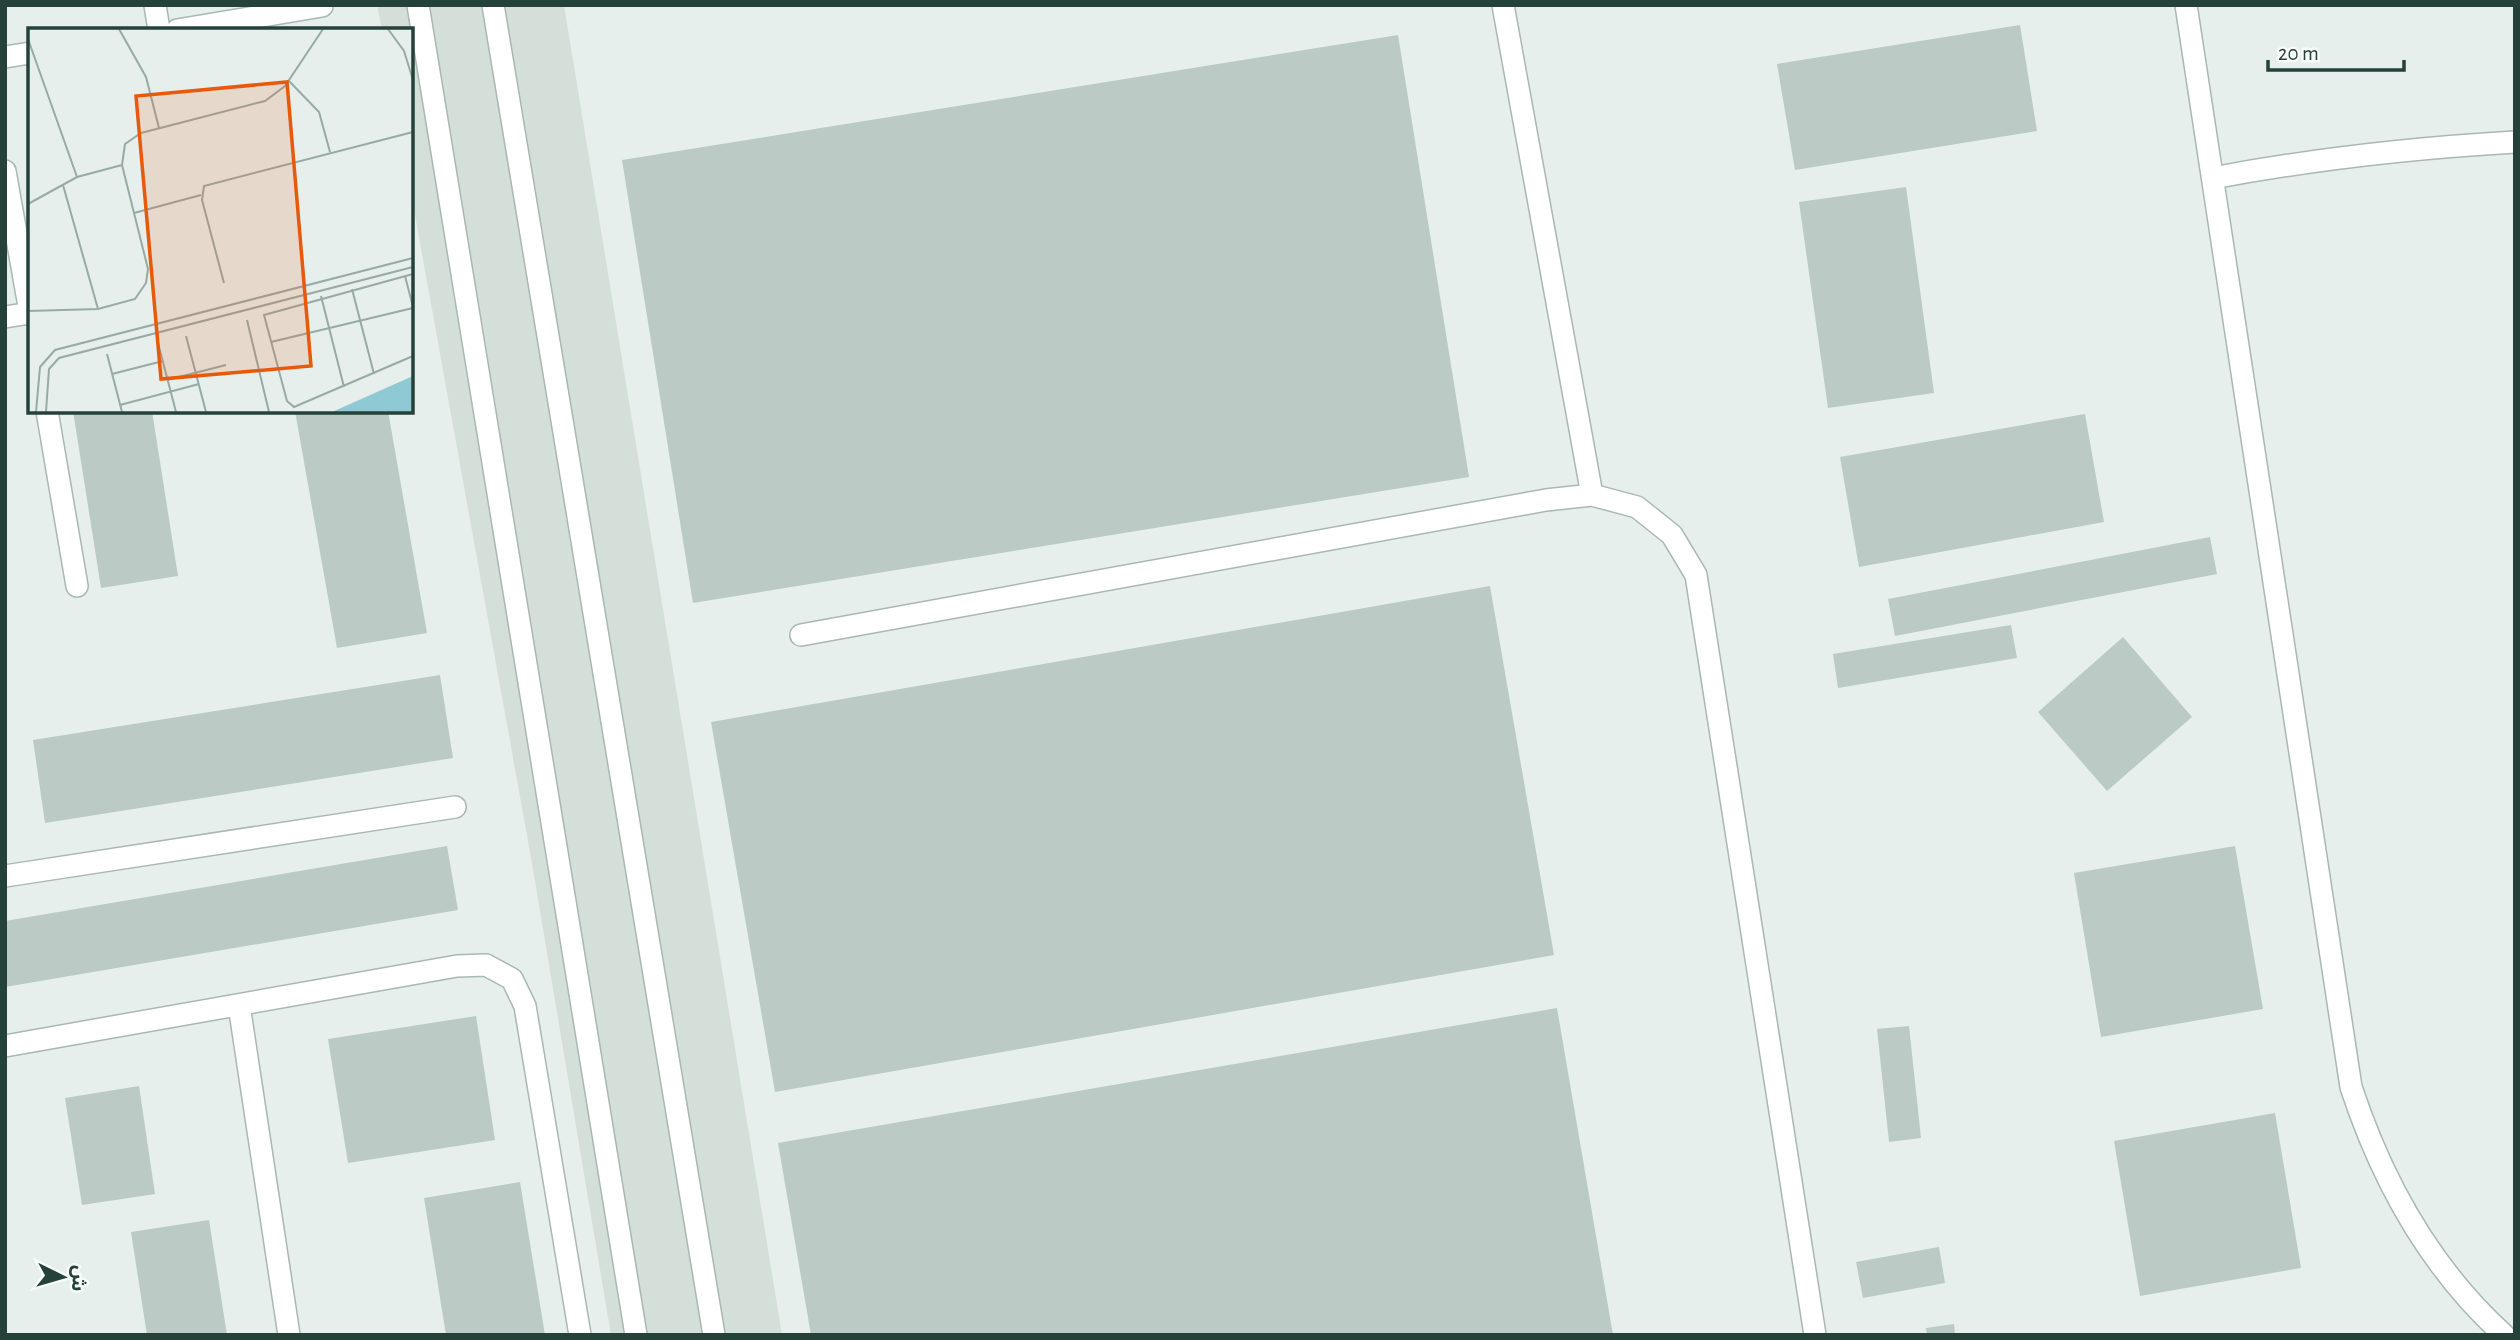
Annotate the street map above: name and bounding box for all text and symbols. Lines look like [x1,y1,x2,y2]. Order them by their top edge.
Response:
inset map [28,28,413,413]
scale bar [2268,28,2404,72]
text: 20 m [2278,43,2319,64]
north arrow [28,1242,98,1312]
text: ش [68,1265,89,1292]

